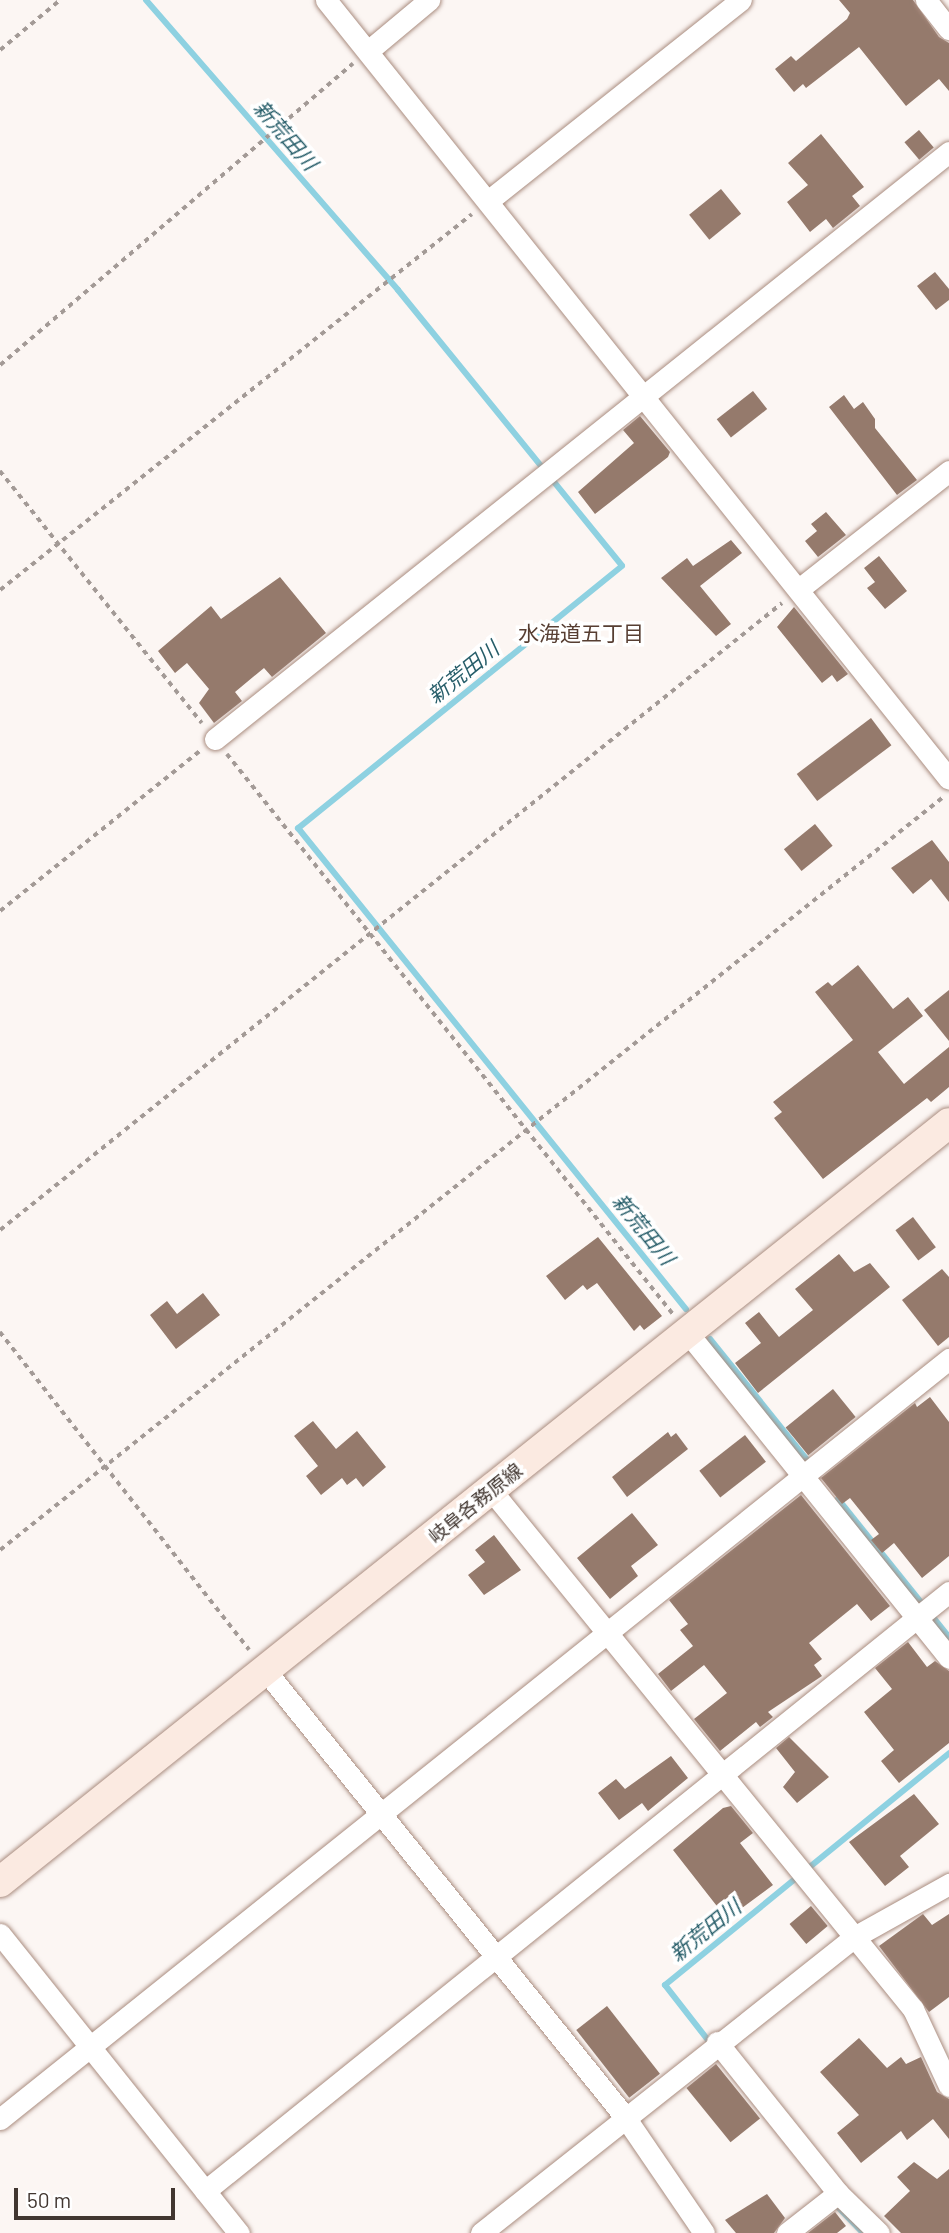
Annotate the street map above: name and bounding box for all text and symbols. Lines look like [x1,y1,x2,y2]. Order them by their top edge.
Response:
water label: 新荒田川 [249,95,323,175]
district label: 水海道五丁目 [518,620,644,646]
water label: 新荒田川 [422,636,504,708]
water label: 新荒田川 [608,1188,680,1270]
street label: 岐阜各務原線 [424,1458,526,1548]
water label: 新荒田川 [664,1894,746,1966]
scale bar [18,2174,178,2218]
text: 50 m [27,2187,71,2212]

